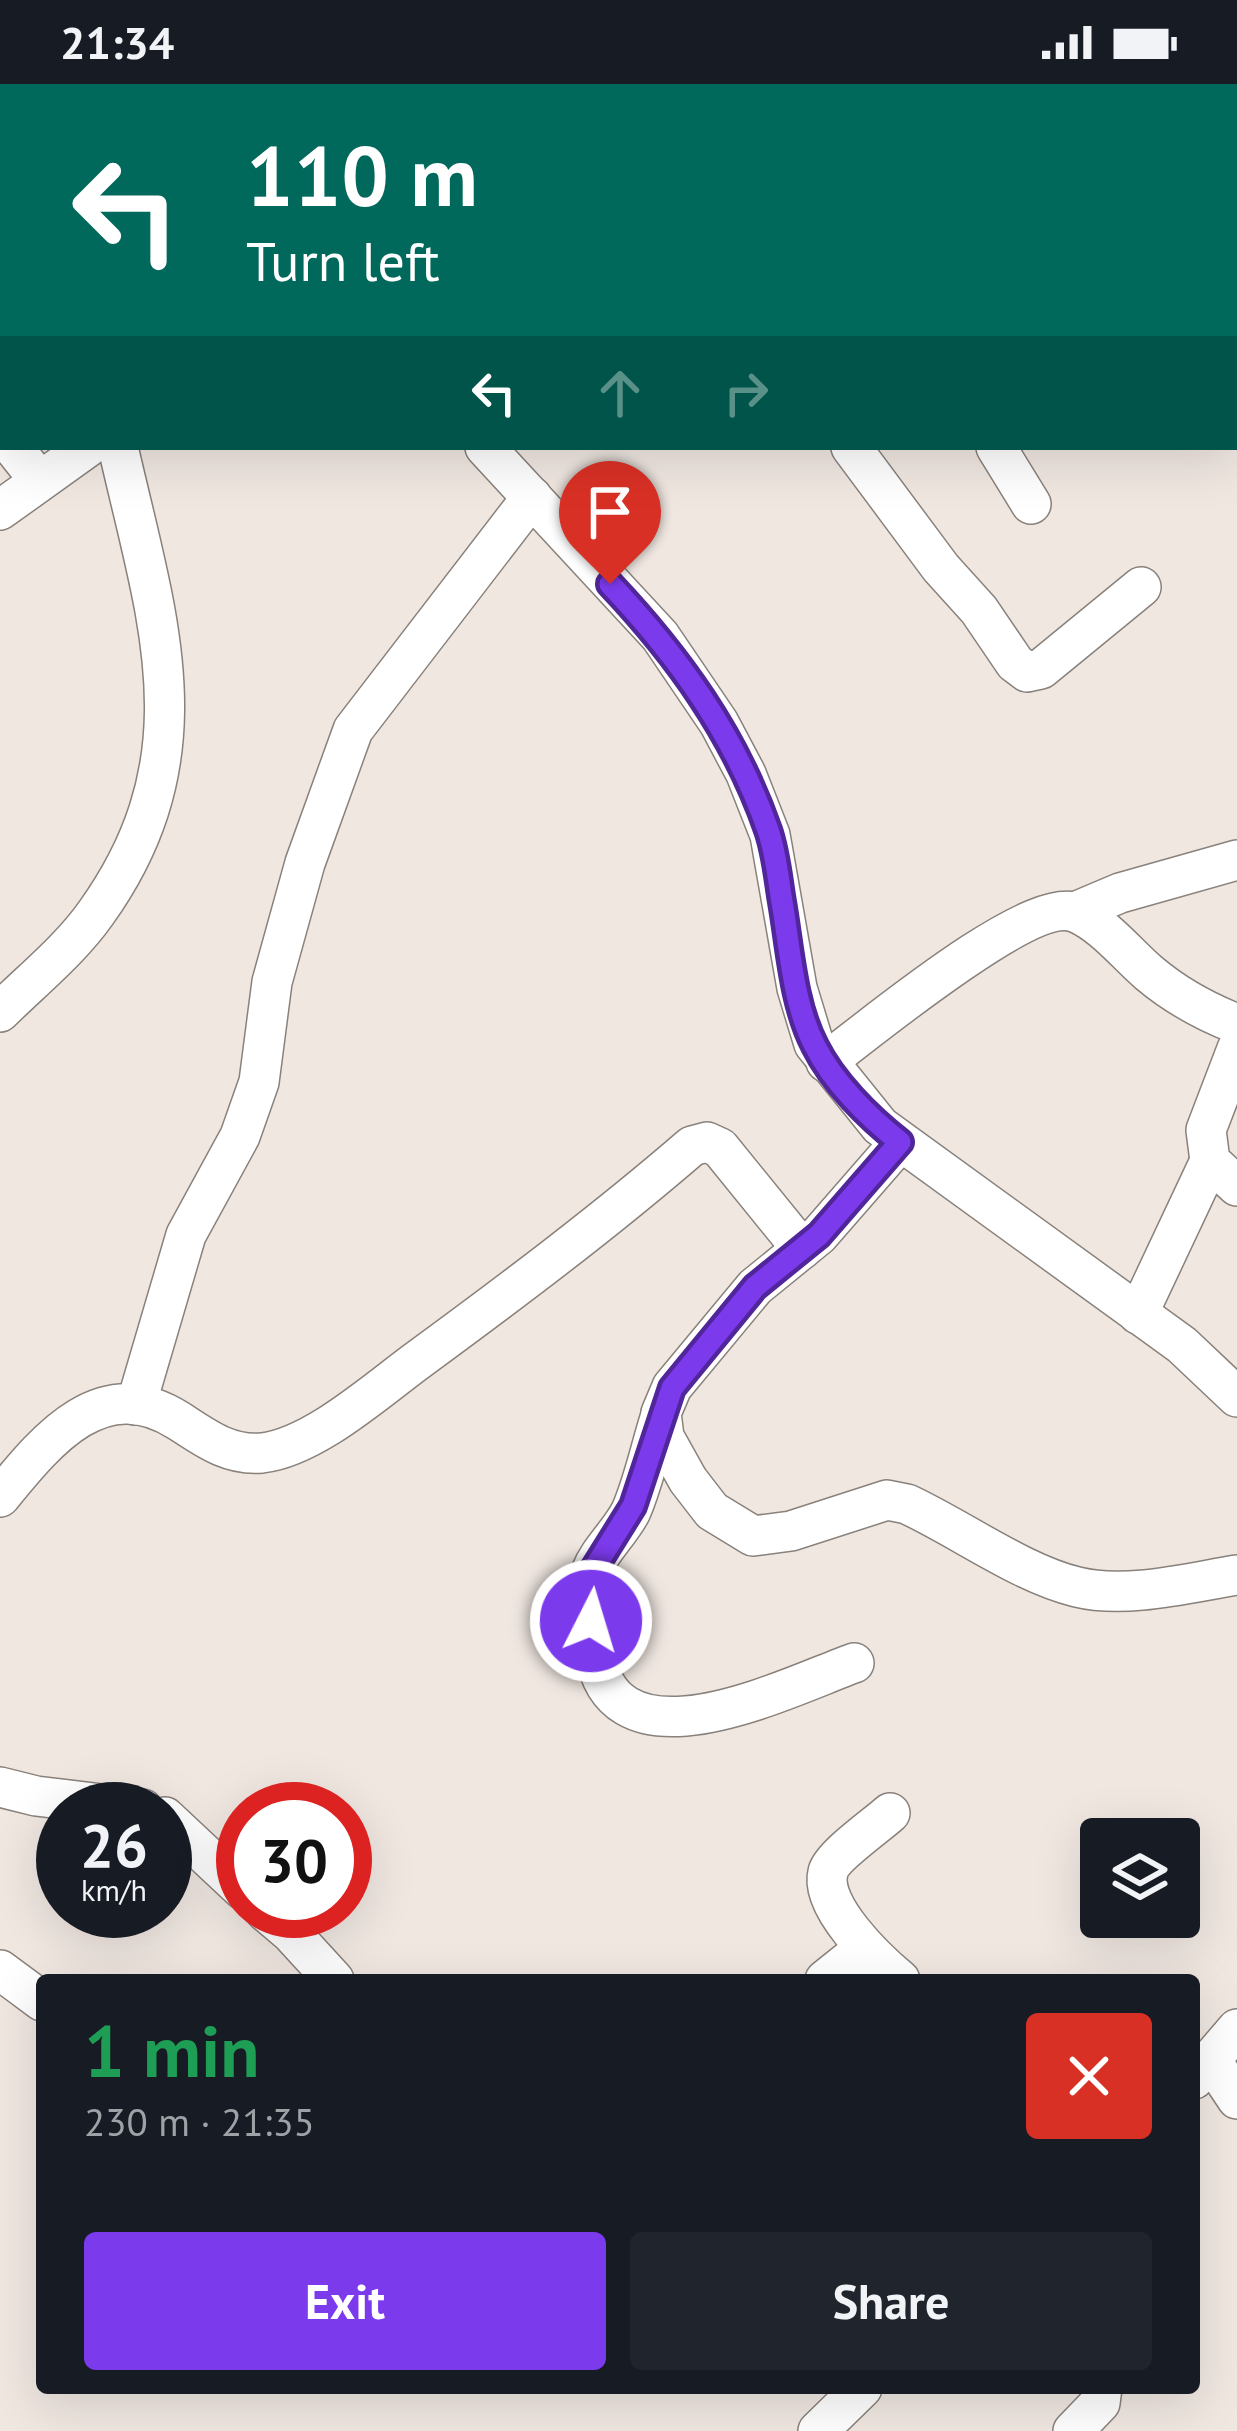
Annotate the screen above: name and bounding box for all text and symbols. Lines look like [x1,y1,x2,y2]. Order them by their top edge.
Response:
text: 21:34 [60,13,174,71]
text: 110 m [246,120,478,229]
icon: left [48,132,204,288]
text: Turn left [246,226,440,296]
icon: left [461,360,527,426]
icon: ahead [587,360,653,426]
icon: right [713,360,779,426]
pin [559,461,661,584]
icon: arrive [577,479,643,545]
position arrow [528,1558,654,1684]
speed limit sign: 30 [216,1782,372,1938]
text: 26 [80,1806,148,1884]
map controls [1080,1818,1200,1938]
button: layers [1080,1818,1200,1938]
text: km/h [81,1870,147,1909]
text: 1 min [84,2004,260,2097]
button: close [1026,2013,1152,2139]
text: 230 m · 21:35 [84,2096,315,2147]
button: Exit [84,2232,606,2370]
button: Share [630,2232,1152,2370]

